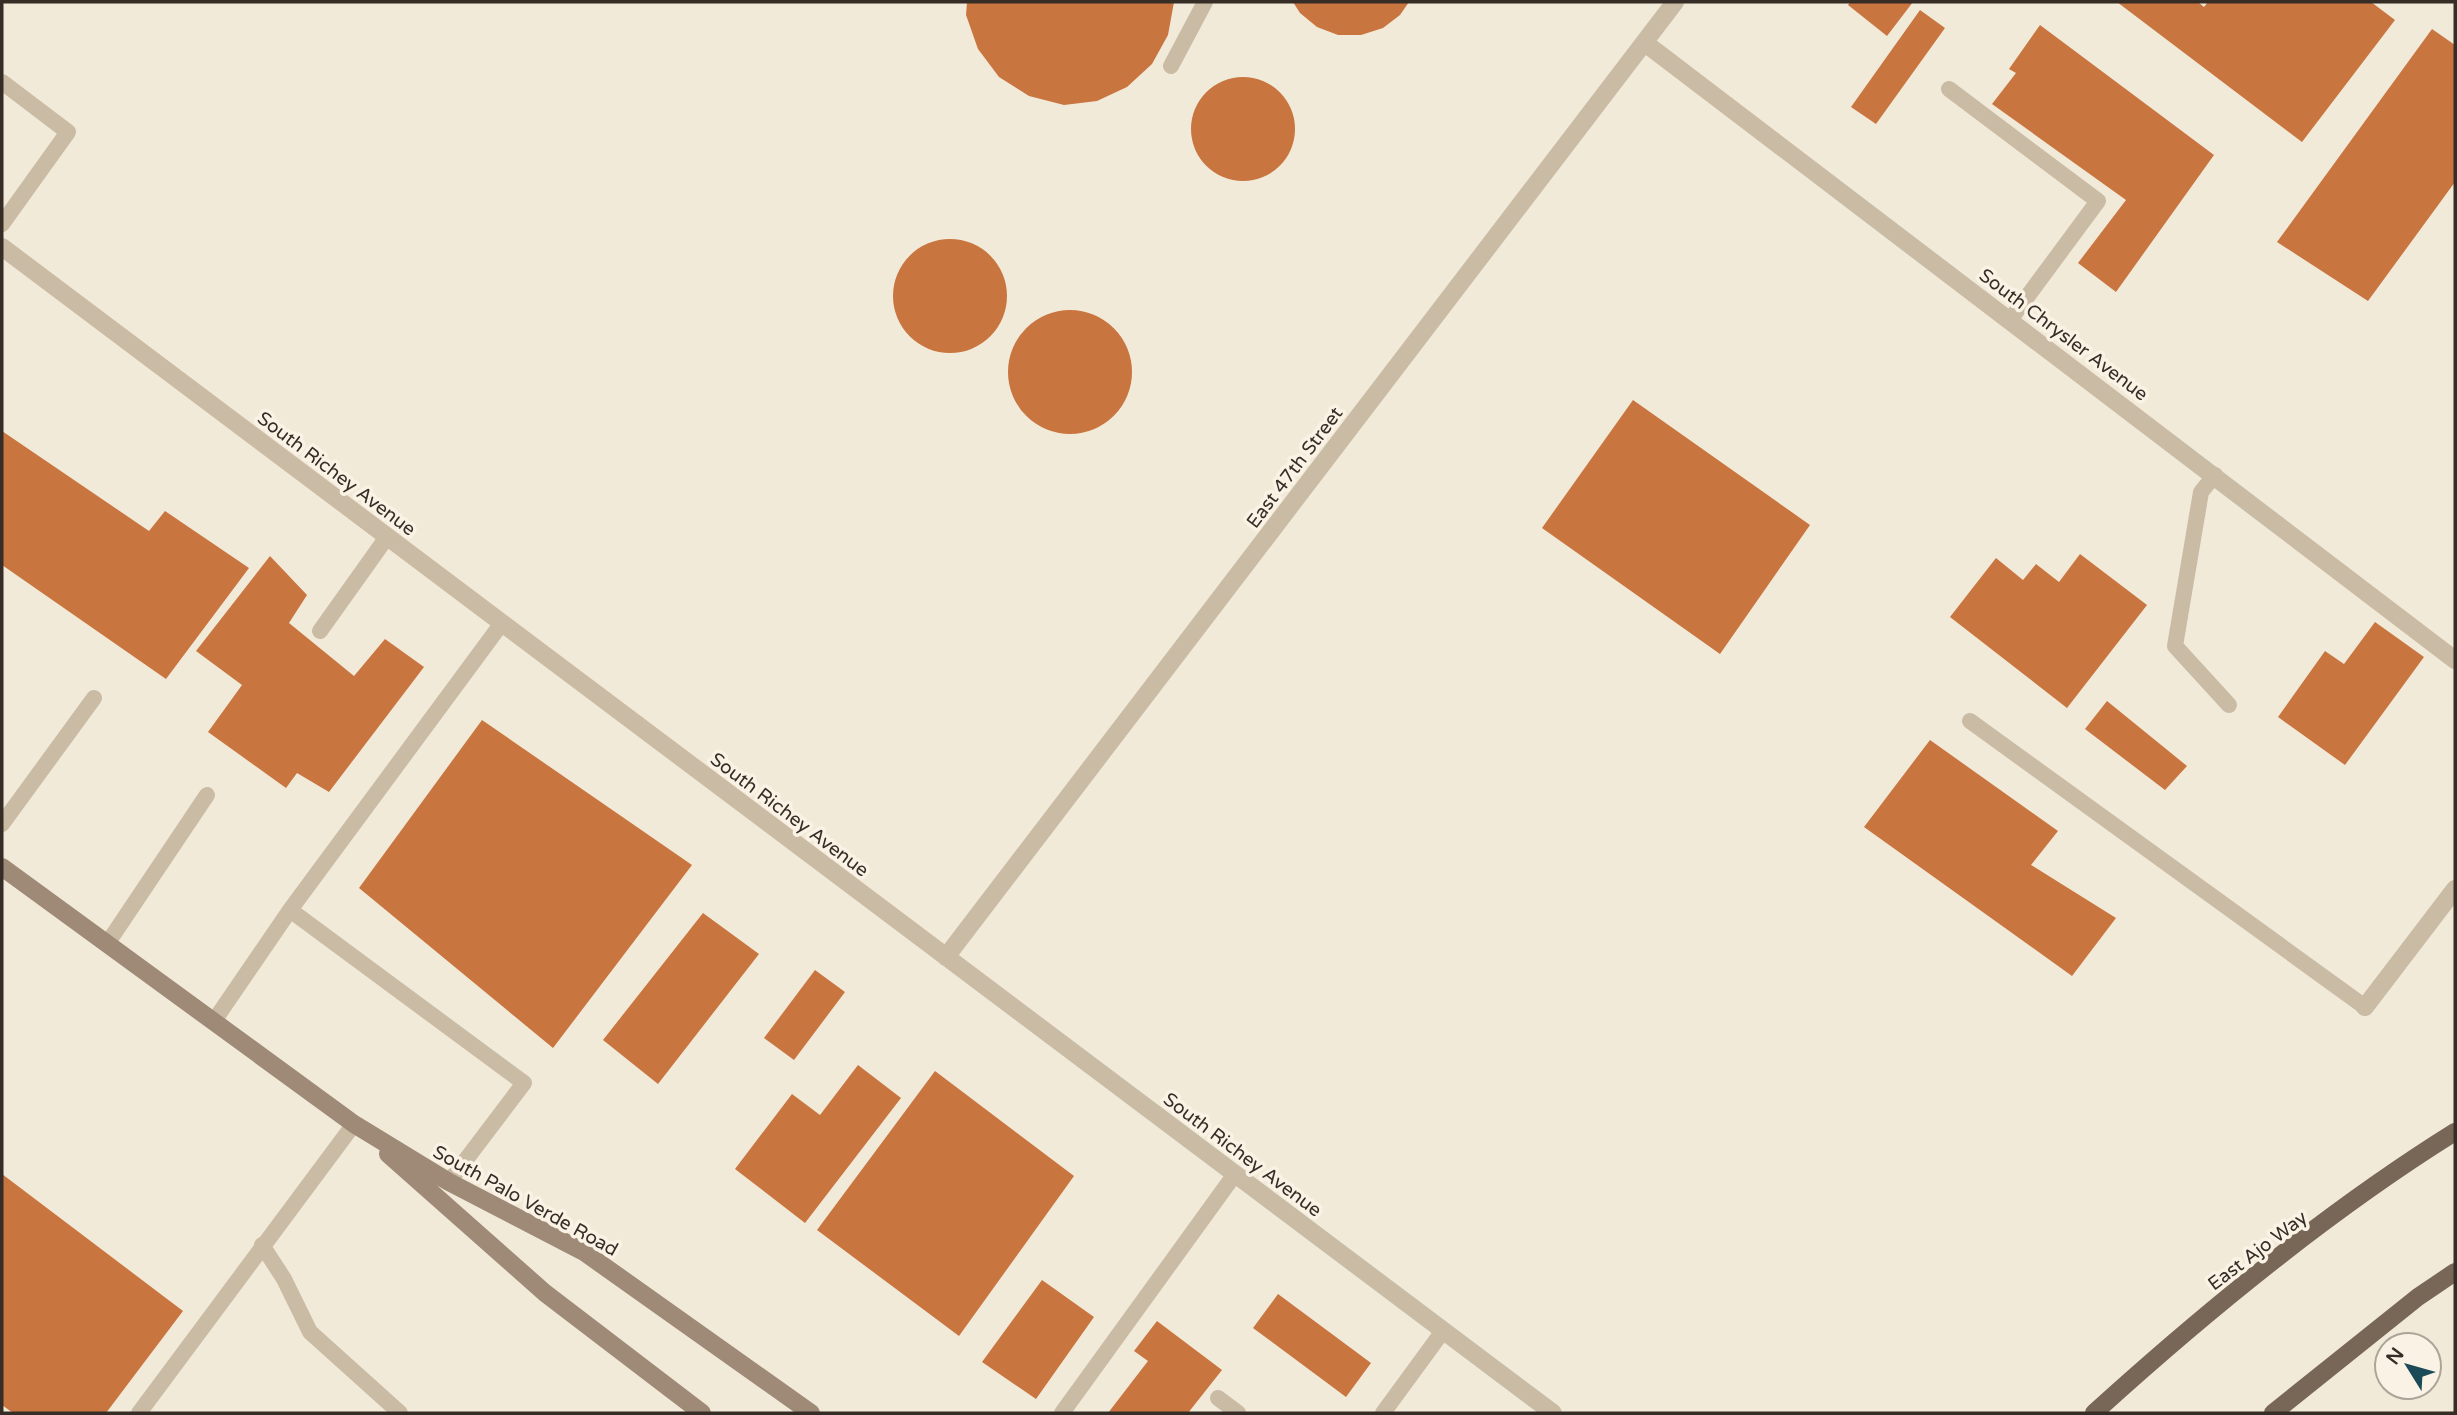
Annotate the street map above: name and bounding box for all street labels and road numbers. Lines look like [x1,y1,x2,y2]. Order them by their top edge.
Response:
street label: South Chrysler Avenue [1975,264,2152,405]
street label: East 47th Street [1242,403,1347,532]
street label: South Richey Avenue [253,407,420,540]
street label: South Richey Avenue [706,748,873,881]
street label: South Richey Avenue [1159,1088,1326,1221]
street label: South Palo Verde Road [429,1141,622,1261]
street label: East Ajo Way [2204,1206,2312,1295]

